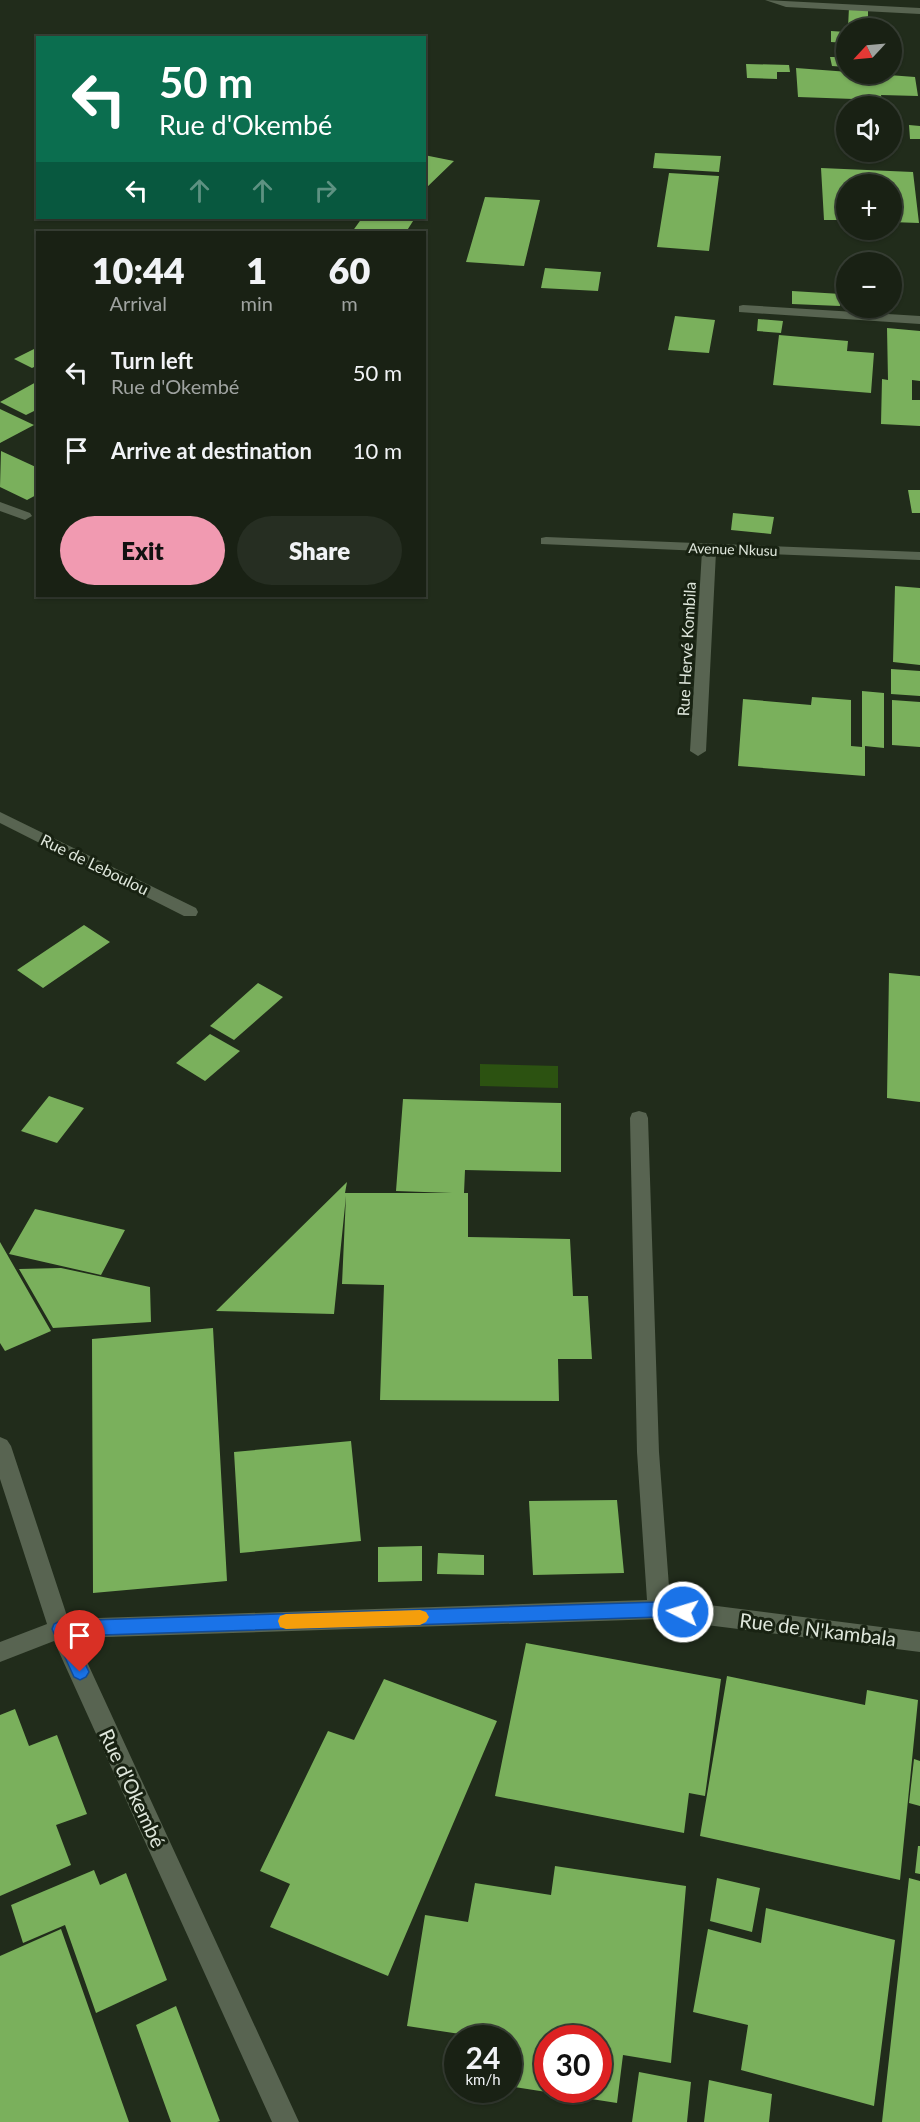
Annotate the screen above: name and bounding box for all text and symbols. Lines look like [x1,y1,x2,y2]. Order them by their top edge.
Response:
north arrow [836,18,902,84]
map controls [836,18,902,318]
text: 50 m [159,57,253,107]
icon: left [60,60,138,138]
button: sound [836,96,902,162]
text: Rue d'Okembé [159,108,332,141]
icon: left [120,174,153,207]
icon: ahead [183,174,216,207]
icon: ahead [246,174,279,207]
icon: right [309,174,342,207]
button: + [836,174,902,240]
text: 10:44 [92,248,185,292]
text: 1 [246,248,267,292]
text: 60 [329,248,370,292]
button: − [836,252,902,318]
text: Arrival [109,291,167,315]
text: min [240,291,273,315]
text: m [341,291,358,315]
text: Turn left [111,347,193,374]
icon: left [60,356,93,389]
text: 50 m [353,359,402,386]
text: Rue d'Okembé [111,374,239,398]
icon: arrive [60,434,93,467]
text: Arrive at destination [111,437,312,464]
text: 10 m [353,437,402,464]
button: Exit [60,516,225,585]
button: Share [237,516,402,585]
street label: Avenue Nkusu [688,539,778,559]
street label: Rue Hervé Kombila [673,581,699,717]
street label: Rue de Leboulou [38,830,152,898]
position arrow [651,1580,715,1644]
street label: Rue de N'kambala [738,1607,898,1651]
pin [54,1610,105,1672]
icon: arrive [63,1619,96,1652]
street label: Rue d'Okembé [95,1725,171,1851]
speed limit sign: 30 [534,2025,612,2103]
text: 24 [466,2039,500,2075]
text: km/h [465,2070,501,2088]

